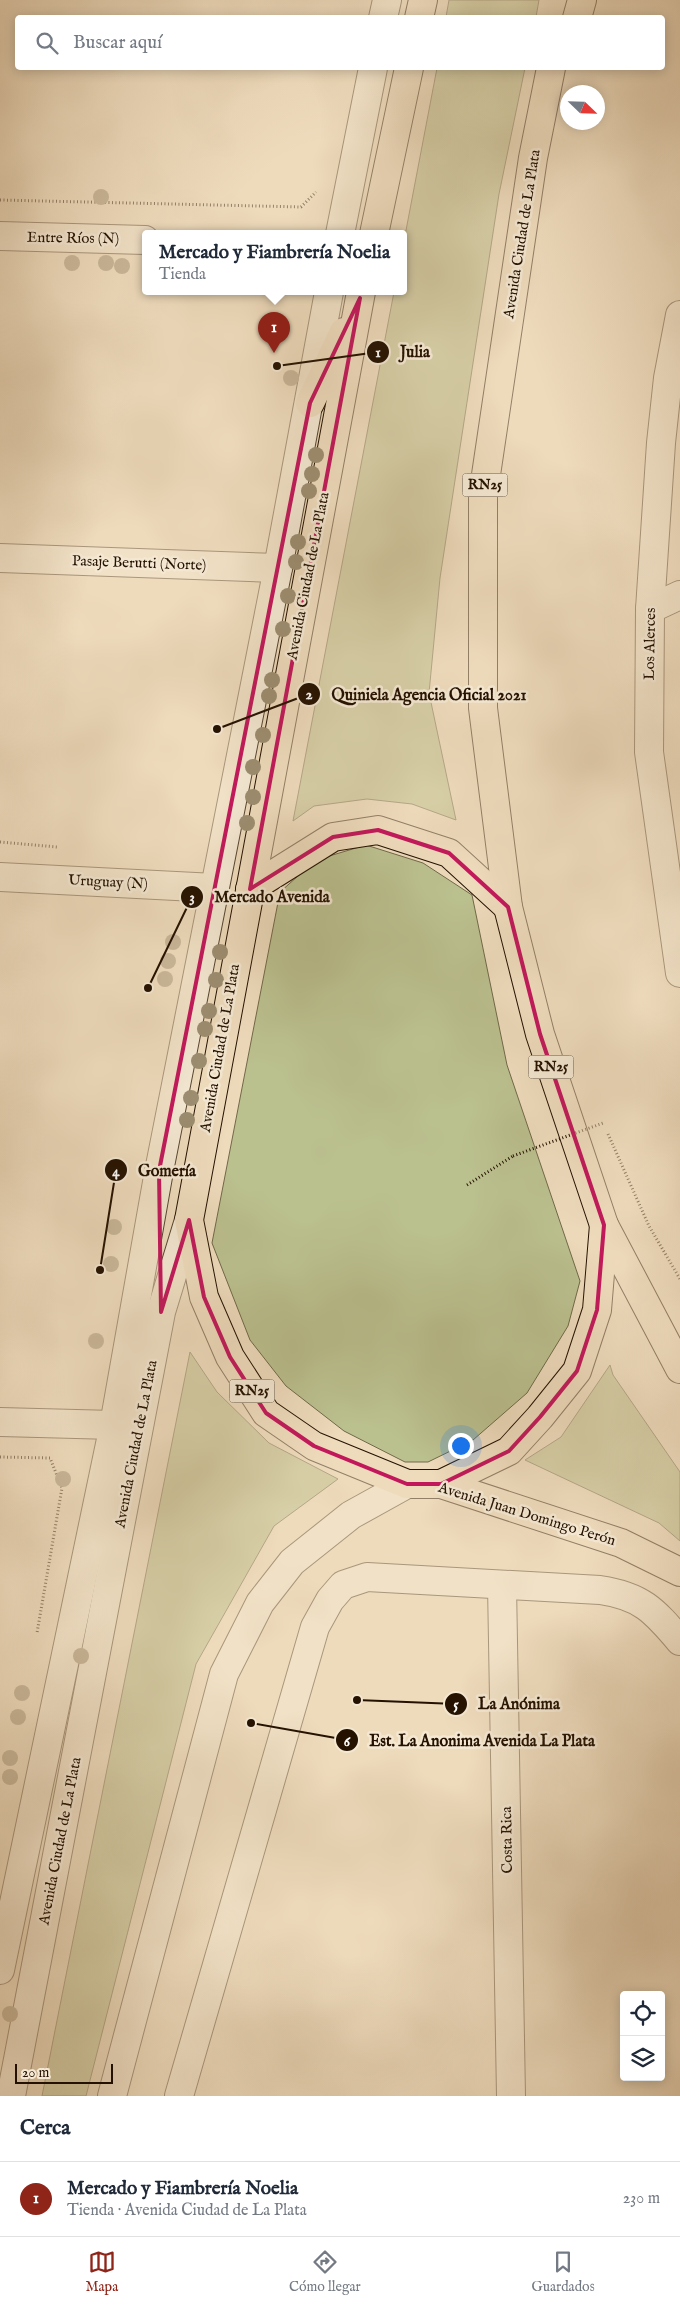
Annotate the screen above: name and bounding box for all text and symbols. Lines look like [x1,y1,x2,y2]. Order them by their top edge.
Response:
search box [15,15,665,70]
icon: search [33,29,61,57]
text: Buscar aquí [73,31,162,55]
north arrow [560,85,605,130]
street label: Avenida Ciudad de La Plata [499,148,545,321]
street label: Entre Ríos (N) [27,228,119,248]
popup [142,230,407,295]
text: Mercado y Fiambrería Noelia [159,241,390,265]
text: Tienda [159,265,206,285]
pin: 1 [258,312,290,353]
callout: Julia [365,336,440,367]
text: 1 [375,343,381,362]
text: Julia [398,343,431,363]
road number: RN25 [462,474,508,496]
street label: Avenida Ciudad de La Plata [282,490,334,663]
street label: Pasaje Berutti (Norte) [71,551,207,575]
street label: Los Alerces [640,608,660,680]
callout: Quiniela Agencia Oficial 2021 [296,679,536,710]
text: 2 [305,685,313,704]
text: Quiniela Agencia Oficial 2021 [332,686,526,706]
street label: Uruguay (N) [68,870,148,894]
callout: Mercado Avenida [180,881,340,912]
text: 3 [189,888,195,907]
text: Mercado Avenida [214,888,331,908]
street label: Avenida Ciudad de La Plata [196,962,244,1135]
road number: RN25 [528,1056,574,1078]
callout: Gomería [103,1155,206,1186]
text: 4 [112,1162,120,1181]
text: Gomería [138,1162,197,1182]
street label: Avenida Ciudad de La Plata [110,1358,162,1531]
road number: RN25 [230,1380,274,1402]
your location [448,1433,474,1459]
street label: Avenida Juan Domingo Perón [435,1478,618,1550]
callout: La Anónima [443,1688,570,1719]
text: 5 [453,1695,459,1714]
text: La Anónima [478,1695,561,1715]
callout: Est. La Anonima Avenida La Plata [334,1725,605,1756]
text: 6 [344,1732,351,1751]
text: Est. La Anonima Avenida La Plata [369,1732,596,1752]
street label: Avenida Ciudad de La Plata [34,1755,86,1928]
street label: Costa Rica [497,1806,517,1874]
map controls [620,1991,665,2081]
button: locate [620,1991,665,2036]
button: layers [620,2036,665,2081]
scale bar [15,2061,112,2084]
text: 20 m [22,2064,49,2082]
text: Cerca [20,2115,70,2142]
text: Mercado y Fiambrería Noelia [67,2177,298,2201]
text: 1 [33,2189,39,2209]
text: 230 m [623,2189,660,2209]
text: Tienda · Avenida Ciudad de La Plata [67,2201,307,2221]
tab: Mapa [85,2248,118,2296]
tab: Cómo llegar [289,2248,361,2296]
tab: Guardados [532,2248,595,2296]

